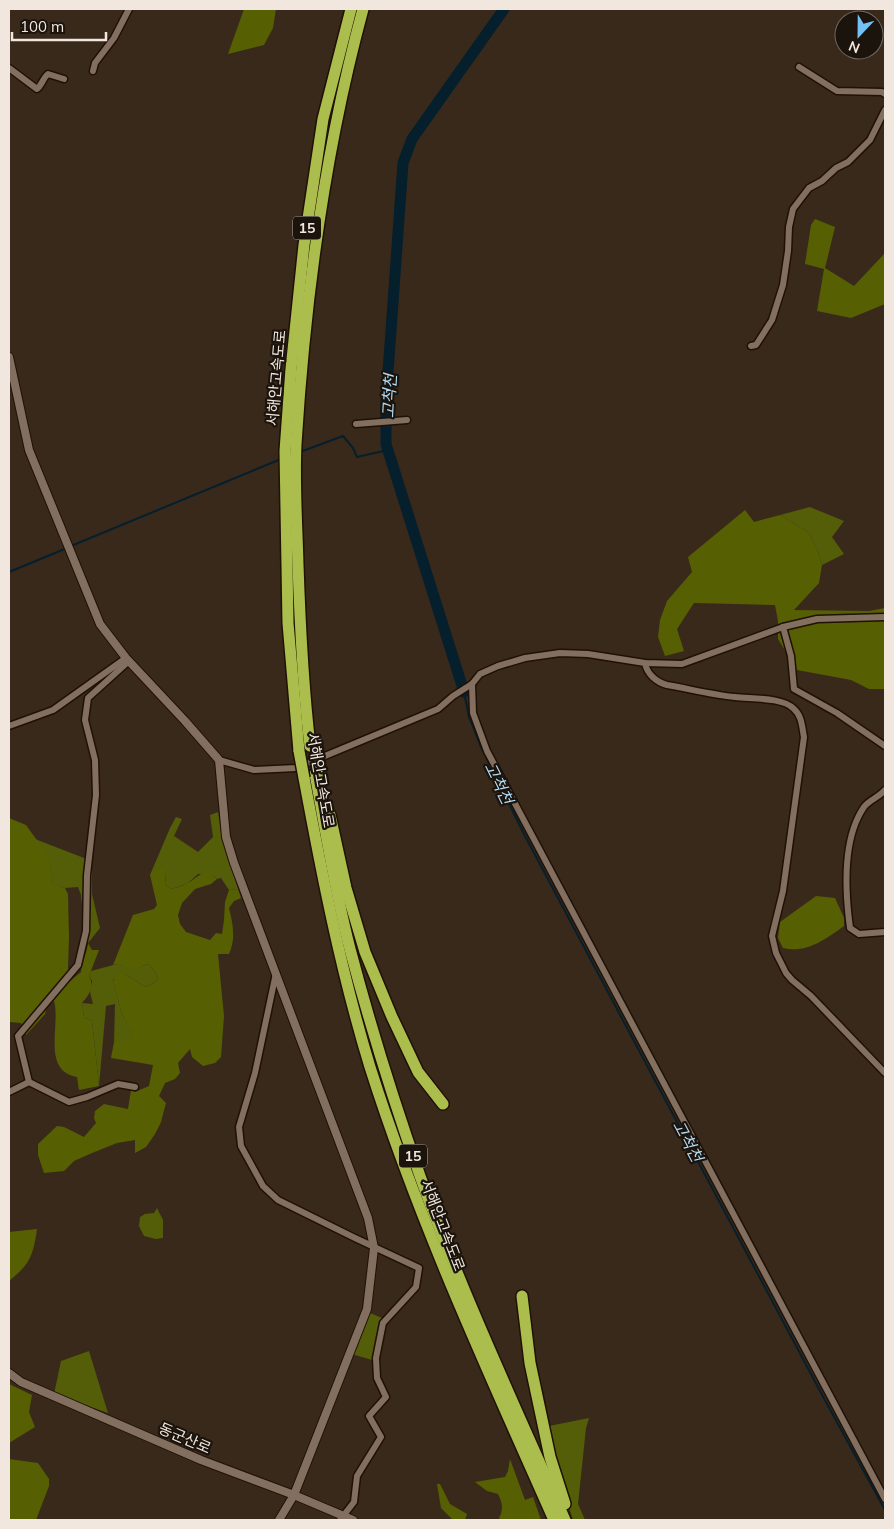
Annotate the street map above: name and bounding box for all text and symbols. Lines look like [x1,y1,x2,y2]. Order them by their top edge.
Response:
scale bar [12,10,106,42]
north arrow [834,10,884,60]
text: 100 m [20,17,64,36]
text: N [846,37,862,57]
road number: 15 [293,217,321,240]
street label: 서해안고속도로 [262,329,290,427]
water label: 고척천 [378,371,400,419]
street label: 서해안고속도로 [303,731,339,829]
water label: 고척천 [480,759,519,809]
water label: 고척천 [669,1117,708,1167]
road number: 15 [399,1144,427,1168]
street label: 서해안고속도로 [417,1176,469,1274]
street label: 동군산로 [156,1418,214,1458]

